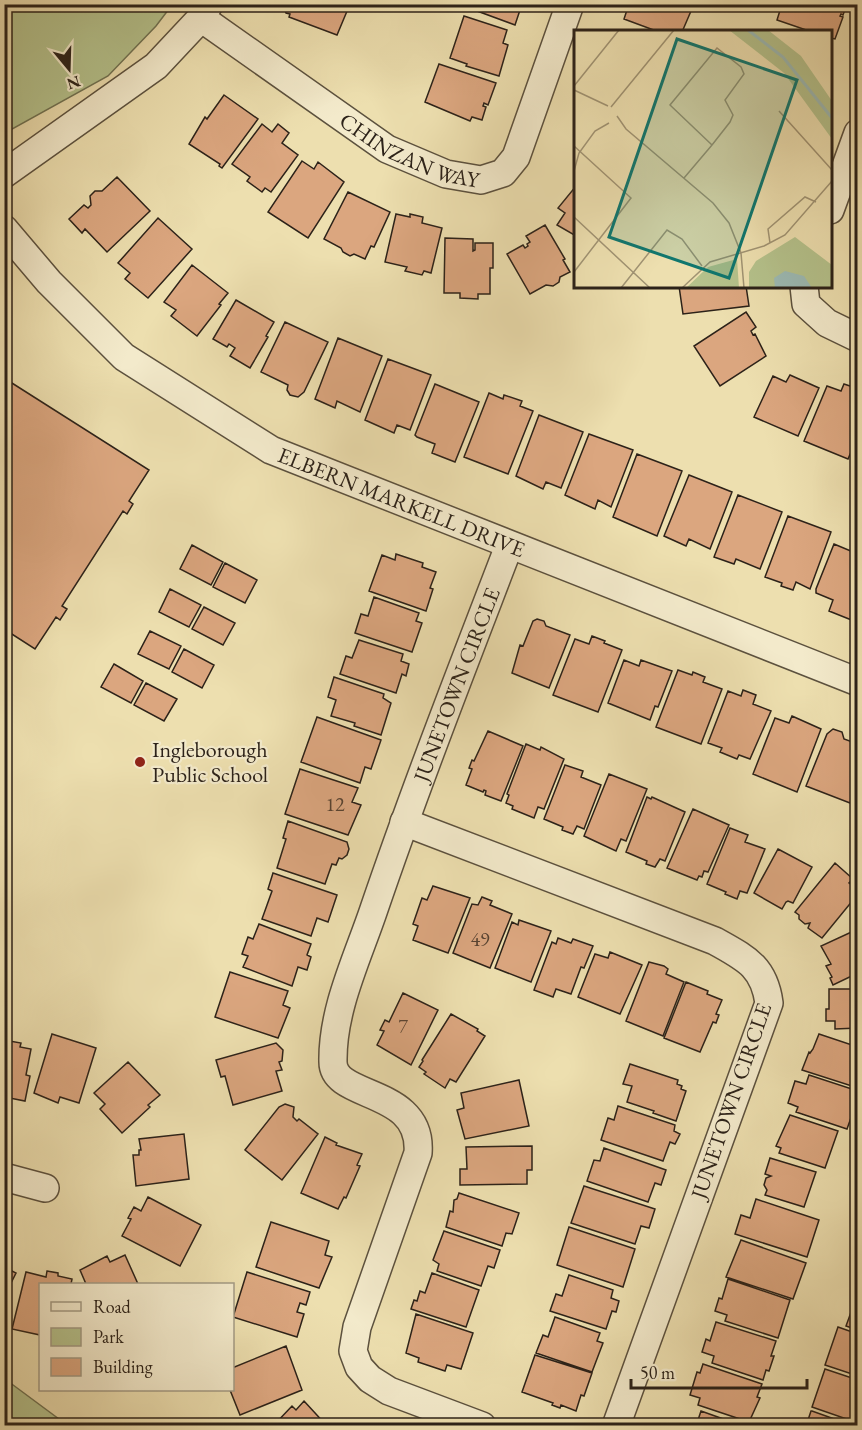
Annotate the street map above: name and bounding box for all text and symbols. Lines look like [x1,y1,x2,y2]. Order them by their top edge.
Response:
inset map [574,30,832,288]
north arrow [39,39,99,99]
text: N [64,71,83,95]
street label: CHINZAN WAY [334,106,483,194]
street label: ELBERN MARKELL DRIVE [274,440,529,564]
street label: JUNETOWN CIRCLE [405,583,506,788]
place label: Ingleborough Public School [152,735,268,789]
marker: Ingleborough Public School [133,755,147,769]
house number: 12 [325,791,345,817]
house number: 49 [470,926,490,952]
street label: JUNETOWN CIRCLE [683,999,778,1205]
house number: 7 [398,1013,408,1039]
legend [39,1283,234,1391]
text: Road [93,1295,132,1318]
text: Park [93,1325,124,1348]
scale bar [631,1352,806,1390]
text: Building [93,1355,153,1378]
text: 50 m [640,1361,675,1384]

